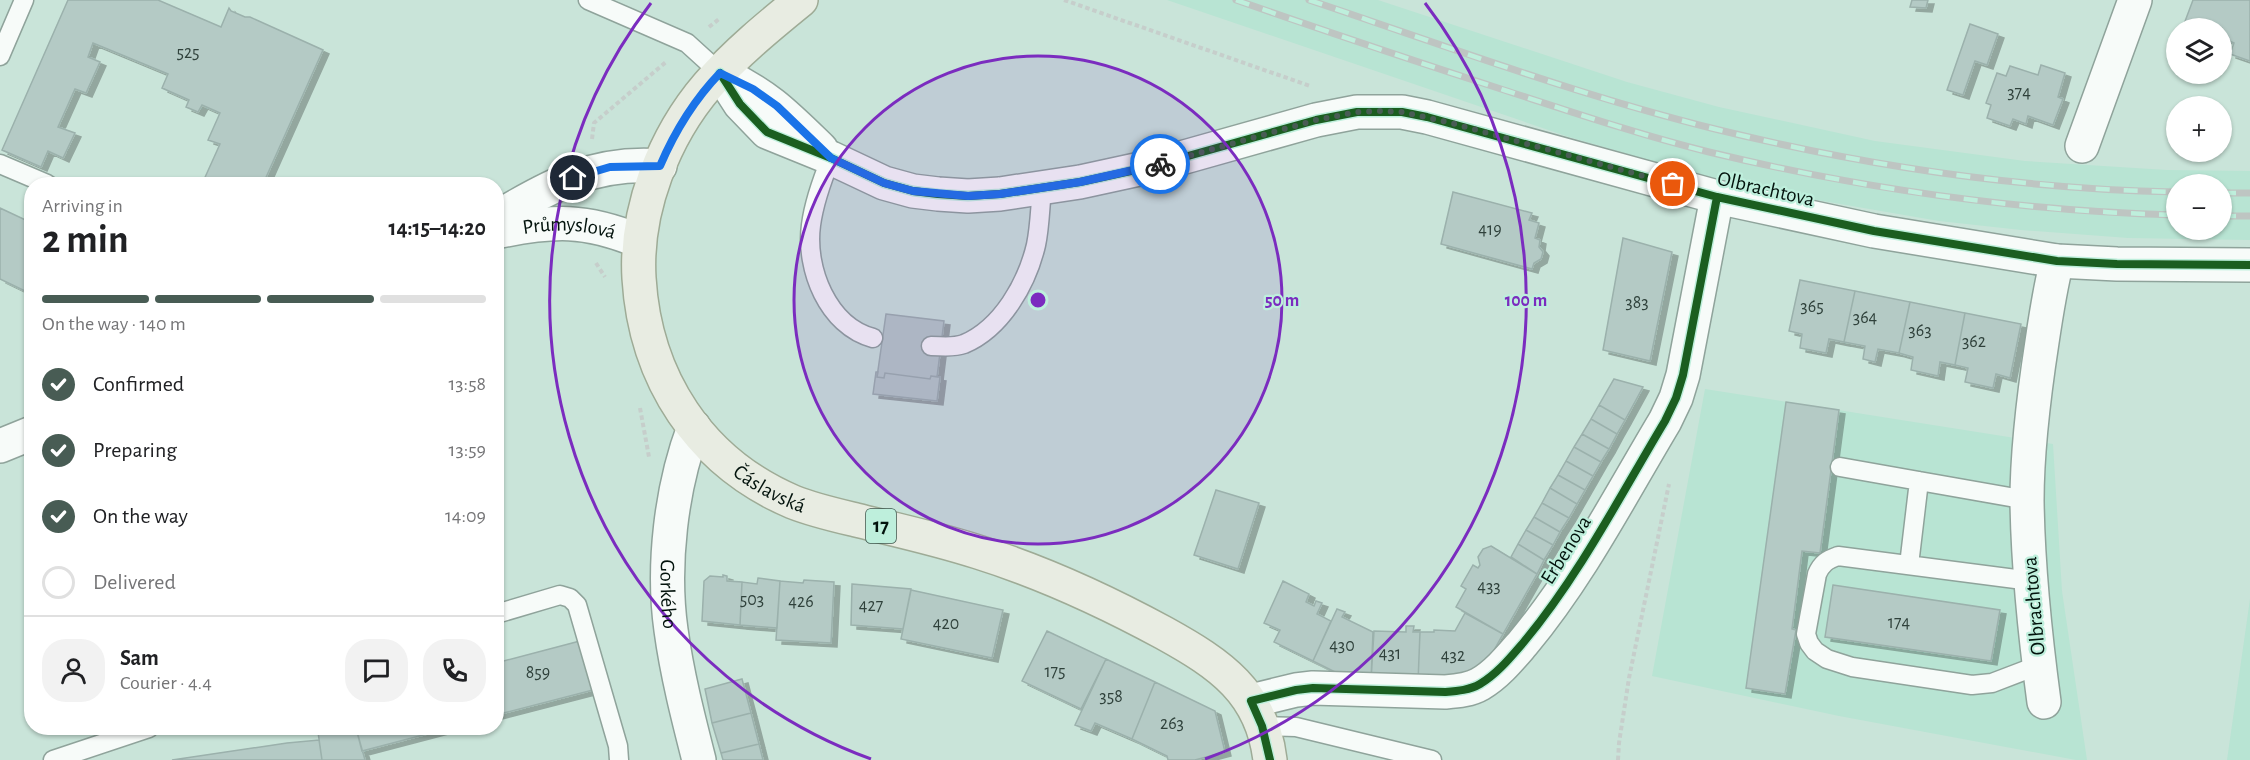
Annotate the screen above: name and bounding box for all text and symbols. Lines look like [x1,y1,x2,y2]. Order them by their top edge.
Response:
map controls [2166,18,2232,240]
button: layers [2166,18,2232,84]
house number: 525 [176,44,200,62]
house number: 374 [2007,84,2031,102]
button: + [2166,96,2232,162]
courier [1130,134,1190,194]
icon: bike [1144,148,1177,181]
pin [547,152,598,203]
pin [1647,158,1698,209]
icon: home [556,161,589,194]
icon: bag [1656,167,1689,200]
street label: Olbrachtova [1715,168,1817,210]
button: − [2166,174,2232,240]
text: Arriving in [42,196,123,216]
street label: Průmyslová [521,213,619,243]
text: 14:15–14:20 [389,217,486,239]
text: 2 min [42,221,129,260]
house number: 419 [1478,221,1502,239]
centre of rings [1028,290,1048,310]
text: 50 m [1265,292,1299,310]
text: 100 m [1505,292,1547,310]
house number: 383 [1625,294,1649,312]
house number: 365 [1800,298,1824,316]
house number: 364 [1853,309,1878,327]
text: On the way · 140 m [42,314,186,334]
house number: 363 [1908,322,1932,340]
house number: 362 [1962,333,1986,351]
icon: check [42,368,75,401]
text: Confirmed [93,373,184,395]
text: 13:58 [448,374,486,394]
icon: check [42,434,75,467]
text: Preparing [93,439,177,461]
text: 13:59 [449,440,486,460]
street label: Čáslavská [730,459,808,516]
icon: check [42,500,75,533]
text: On the way [93,505,188,527]
text: 14:09 [445,506,486,526]
road number: 17 [866,509,896,543]
street label: Erbenova [1537,512,1595,588]
street label: Olbrachtova [2019,555,2049,656]
street label: Gorkého [657,559,681,630]
text: Delivered [93,571,176,593]
house number: 433 [1477,578,1501,596]
house number: 503 [740,591,764,609]
house number: 426 [788,593,814,611]
house number: 427 [859,597,883,615]
house number: 174 [1888,614,1911,632]
house number: 420 [933,615,959,633]
house number: 430 [1329,637,1355,655]
button: person [42,639,105,702]
button: chat [345,639,408,702]
button: phone [423,639,486,702]
house number: 431 [1379,645,1401,663]
text: Sam [120,647,159,669]
house number: 432 [1441,647,1465,665]
house number: 175 [1044,663,1066,681]
house number: 859 [526,664,550,682]
text: Courier · 4.4 [120,673,212,693]
house number: 358 [1099,688,1123,706]
house number: 263 [1160,715,1184,733]

